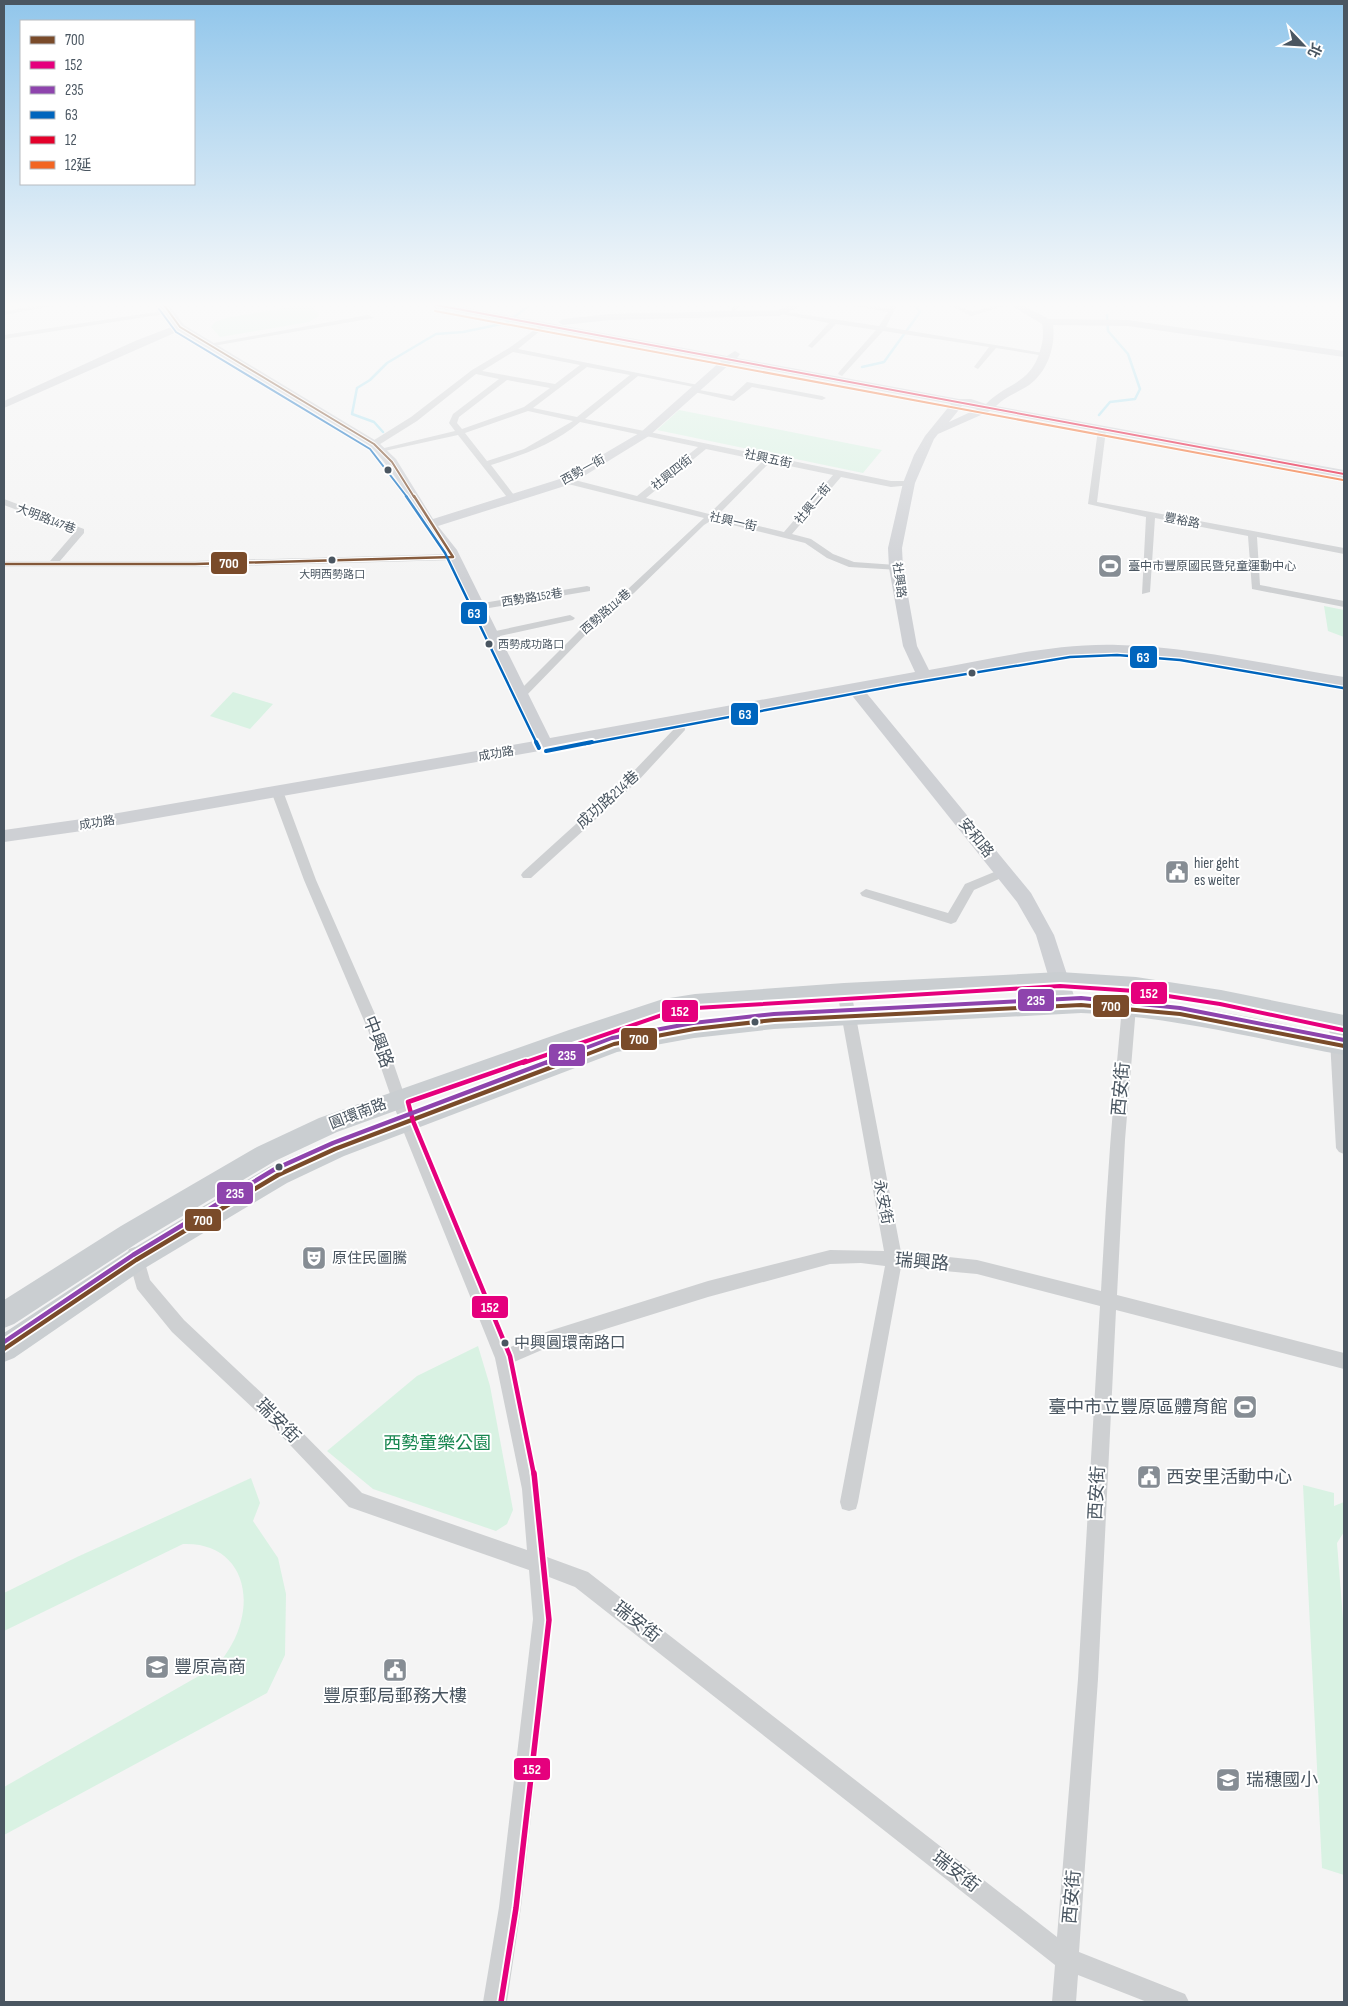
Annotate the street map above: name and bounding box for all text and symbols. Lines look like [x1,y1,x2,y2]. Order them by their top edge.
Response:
legend [20,20,195,185]
north arrow [1278,20,1328,70]
text: 700 [65,31,84,50]
text: 北 [1304,40,1325,60]
text: 152 [65,56,82,75]
text: 235 [65,81,84,100]
text: 63 [65,106,78,125]
text: 12 [65,131,77,150]
text: 12延 [65,156,92,175]
street label: 社興五街 [743,447,793,471]
street label: 西勢一街 [558,452,608,488]
street label: 社興四街 [649,452,695,494]
unlabelled marker [383,465,393,475]
street label: 社興二街 [792,481,834,527]
street label: 大明路147巷 [14,501,78,537]
street label: 社興一街 [708,509,758,535]
street label: 豐裕路 [1163,510,1201,532]
line badge: 700 [210,551,248,575]
sports icon: 臺中市豐原國民暨兒童運動中心 [1097,553,1123,579]
text: 700 [219,555,239,572]
marker: 大明西勢路口 [327,555,337,565]
place label: 臺中市豐原國民暨兒童運動中心 [1128,559,1296,574]
street label: 社興路 [889,561,909,599]
place label: 大明西勢路口 [299,568,365,581]
street label: 西勢路152巷 [500,586,564,610]
street label: 西勢路114巷 [578,586,634,638]
line badge: 63 [460,601,488,625]
text: 63 [468,605,480,622]
place label: 西勢成功路口 [498,638,564,651]
marker: 西勢成功路口 [484,639,494,649]
line badge: 63 [1129,645,1158,669]
text: 63 [1137,649,1149,666]
unlabelled marker [967,668,977,678]
line badge: 63 [730,702,759,726]
text: 63 [739,706,751,723]
street label: 成功路 [477,743,515,765]
street label: 成功路214巷 [573,767,643,833]
street label: 成功路 [78,813,116,833]
street label: 安和路 [954,815,998,861]
place label: hier geht es weiter [1194,854,1240,890]
public building icon: hier geht es weiter [1164,859,1190,885]
line badge: 152 [1130,981,1168,1005]
text: 152 [1140,985,1158,1002]
line badge: 235 [1017,988,1055,1012]
text: 235 [1027,992,1045,1009]
line badge: 700 [1092,994,1130,1018]
text: 700 [1101,998,1121,1015]
line badge: 152 [661,999,699,1023]
text: 152 [671,1003,689,1020]
street label: 中興路 [359,1013,397,1071]
unlabelled marker [750,1017,760,1027]
line badge: 700 [620,1027,658,1051]
text: 700 [629,1031,649,1048]
line badge: 235 [548,1043,586,1067]
text: 235 [558,1047,576,1064]
street label: 西安街 [1108,1061,1134,1117]
street label: 圓環南路 [327,1094,389,1134]
unlabelled marker [274,1162,284,1172]
street label: 永安街 [869,1178,897,1226]
line badge: 235 [216,1181,254,1205]
text: 235 [226,1185,244,1202]
line badge: 700 [184,1208,222,1232]
text: 700 [193,1212,213,1229]
theatre icon: 原住民圖騰 [301,1245,327,1271]
place label: 原住民圖騰 [332,1249,407,1268]
street label: 瑞興路 [894,1249,950,1275]
line badge: 152 [471,1295,509,1319]
text: 152 [481,1299,499,1316]
place label: 中興圓環南路口 [514,1334,626,1353]
marker: 中興圓環南路口 [500,1338,510,1348]
street label: 瑞安街 [251,1394,305,1448]
sports icon: 臺中市立豐原區體育館 [1232,1394,1258,1420]
place label: 臺中市立豐原區體育館 [1048,1397,1228,1418]
park label: 西勢童樂公園 [383,1433,491,1454]
public building icon: 西安里活動中心 [1136,1464,1162,1490]
street label: 西安街 [1085,1465,1109,1521]
place label: 西安里活動中心 [1166,1467,1292,1488]
street label: 瑞安街 [609,1597,665,1647]
school or university icon: 豐原高商 [144,1654,170,1680]
place label: 豐原高商 [174,1657,246,1678]
public building icon: 豐原郵局郵務大樓 [382,1657,408,1683]
place label: 豐原郵局郵務大樓 [323,1686,467,1707]
line badge: 152 [513,1757,551,1781]
text: 152 [523,1761,541,1778]
school or university icon: 瑞穗國小 [1215,1767,1241,1793]
place label: 瑞穗國小 [1246,1770,1318,1791]
street label: 瑞安街 [928,1847,984,1897]
street label: 西安街 [1059,1869,1085,1925]

